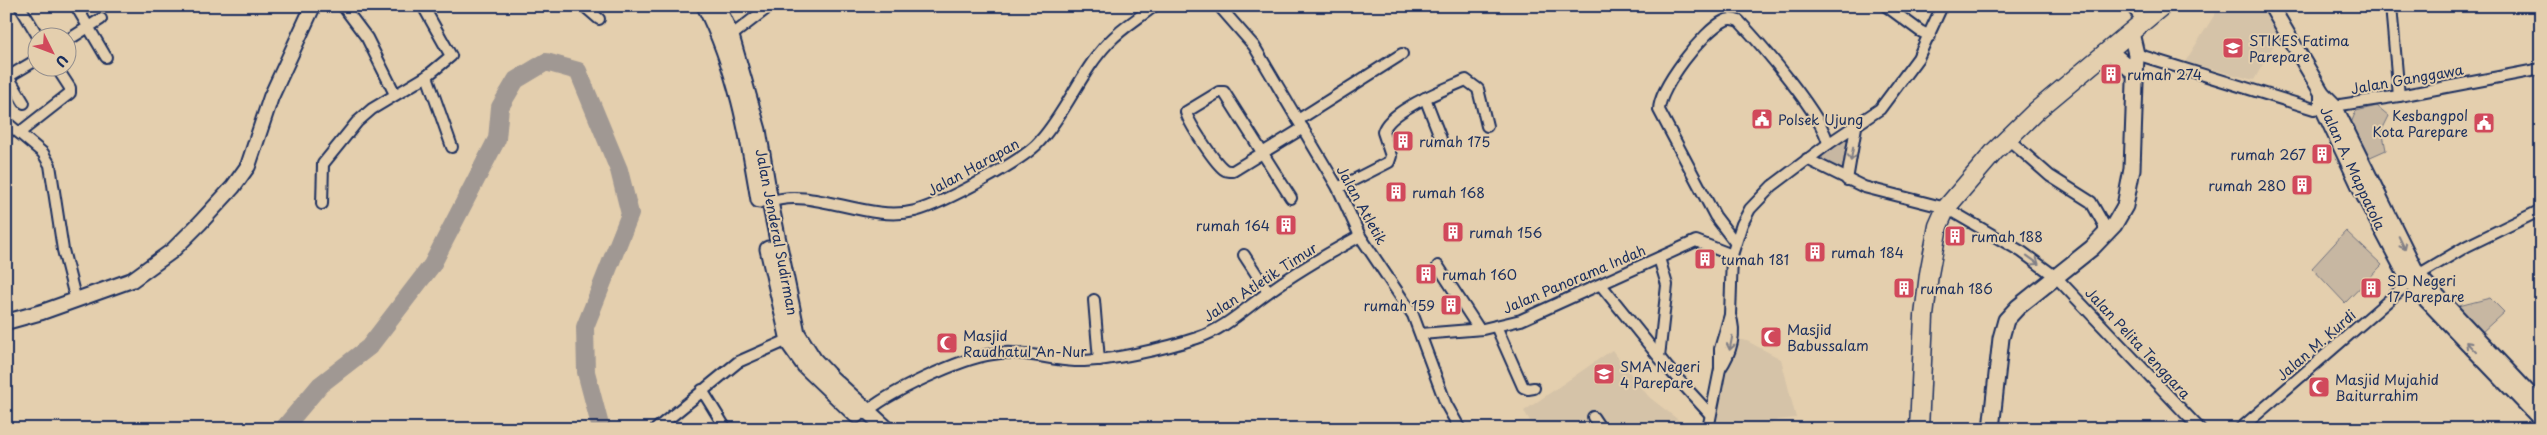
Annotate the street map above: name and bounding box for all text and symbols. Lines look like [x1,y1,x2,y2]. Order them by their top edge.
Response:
north arrow [28,28,78,78]
place label: STIKES Fatima Parepare [2249,30,2349,67]
school or university icon: STIKES Fatima Parepare [2221,36,2245,60]
text: U [51,50,73,72]
street label: Jalan Ganggawa [2349,59,2465,99]
building icon: rumah 274 [2099,62,2123,86]
place label: rumah 274 [2127,64,2202,85]
street label: Jalan A. Mappatola [2315,103,2391,234]
place label: Kesbangpol Kota Parepare [2372,105,2468,142]
public building icon: Polsek Ujung [1750,107,1774,131]
place label: Polsek Ujung [1778,109,1863,130]
public building icon: Kesbangpol Kota Parepare [2472,111,2496,135]
building icon: rumah 175 [1391,129,1415,153]
place label: rumah 175 [1419,131,1490,152]
street label: Jalan Harapan [923,133,1023,201]
building icon: rumah 267 [2310,142,2334,166]
place label: rumah 267 [2230,144,2306,165]
one-way arrow [1846,145,1856,161]
street label: Jalan Jenderal Sudirman [751,147,803,317]
street label: Jalan Atletik [1332,162,1393,249]
building icon: rumah 280 [2290,173,2314,197]
place label: rumah 280 [2208,175,2286,196]
building icon: rumah 168 [1384,180,1408,204]
place label: rumah 168 [1412,182,1485,203]
building icon: rumah 164 [1274,213,1298,237]
place label: rumah 164 [1196,215,1270,236]
building icon: rumah 156 [1441,220,1465,244]
place label: rumah 156 [1469,222,1542,243]
building icon: rumah 188 [1943,224,1967,248]
place label: rumah 188 [1971,226,2043,247]
one-way arrow [2397,235,2407,250]
street label: Jalan Atletik Timur [1199,237,1321,327]
street label: Jalan Panorama Indah [1499,239,1649,319]
building icon: rumah 184 [1803,240,1827,264]
place label: rumah 184 [1831,242,1904,263]
building icon: tumah 181 [1693,247,1717,271]
place label: tumah 181 [1721,249,1789,270]
one-way arrow [2026,255,2040,265]
building icon: rumah 160 [1414,262,1438,286]
place label: rumah 160 [1442,264,1517,285]
place label: SD Negeri 17 Parepare [2387,270,2464,307]
building icon: rumah 186 [1892,276,1916,300]
building icon: SD Negeri 17 Parepare [2359,276,2383,300]
place label: rumah 186 [1920,278,1993,299]
street label: Jalan Pelita Tenggara [2081,282,2196,404]
building icon: rumah 159 [1439,293,1463,317]
place label: rumah 159 [1363,295,1435,316]
street label: Jalan M. Kurdi [2272,304,2360,386]
place label: Masjid Babussalam [1787,319,1869,356]
place label: Masjid Raudhatul An-Nur [963,325,1087,362]
mosque icon: Masjid Babussalam [1759,325,1783,349]
mosque icon: Masjid Raudhatul An-Nur [935,331,959,355]
one-way arrow [1726,334,1736,350]
one-way arrow [2465,342,2477,354]
place label: SMA Negeri 4 Parepare [1620,356,1700,393]
school or university icon: SMA Negeri 4 Parepare [1592,362,1616,386]
place label: Masjid Mujahid Baiturrahim [2335,369,2439,406]
mosque icon: Masjid Mujahid Baiturrahim [2307,375,2331,399]

